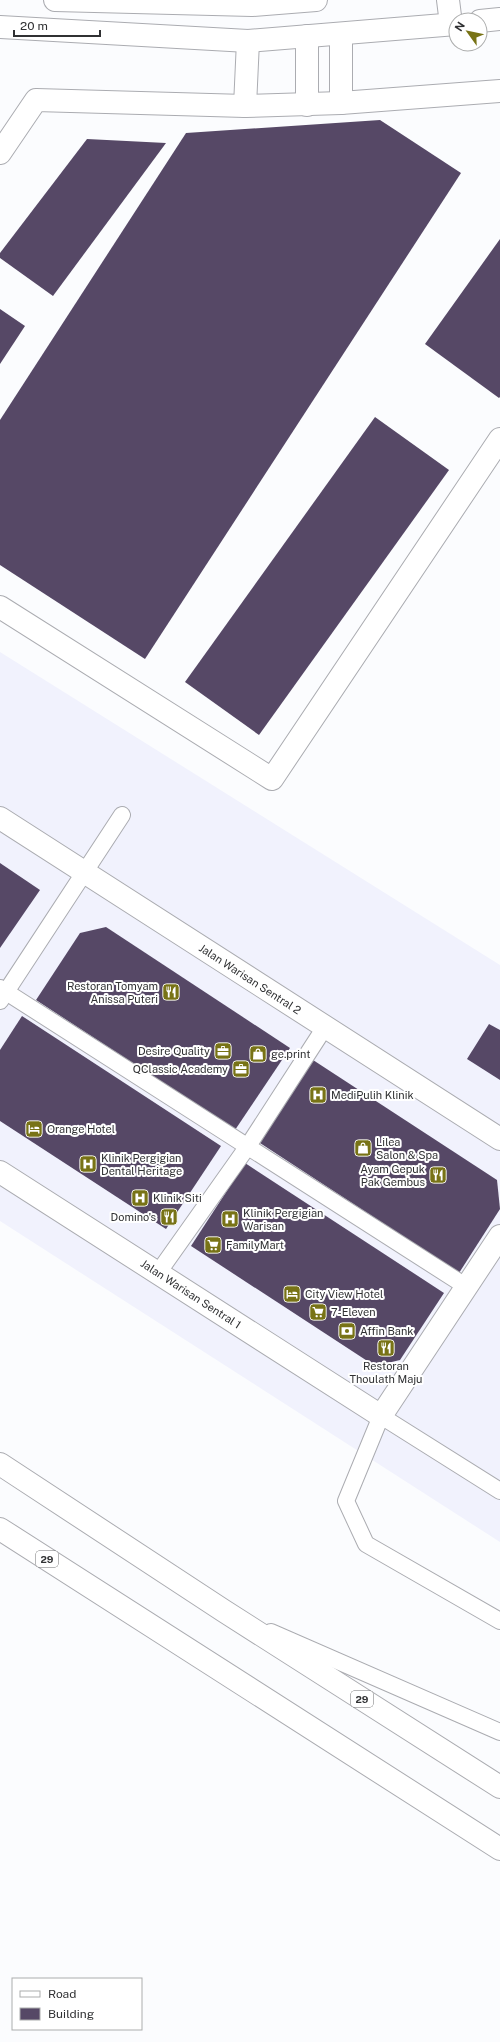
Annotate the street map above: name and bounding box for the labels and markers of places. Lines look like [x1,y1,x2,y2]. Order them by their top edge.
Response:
place label: Restoran Tomyam Anissa Puteri [67,980,158,1005]
restaurant icon: Restoran Tomyam Anissa Puteri [161,982,181,1002]
office icon: Desire Quality [213,1041,233,1061]
shop icon: ge.print [248,1044,268,1064]
place label: Desire Quality [138,1045,210,1057]
place label: ge.print [271,1048,310,1060]
office icon: QClassic Academy [231,1059,251,1079]
place label: QClassic Academy [133,1063,228,1075]
hospital icon: MediPulih Klinik [308,1085,328,1105]
place label: MediPulih Klinik [331,1089,414,1101]
hotel icon: Orange Hotel [24,1119,44,1139]
place label: Orange Hotel [47,1123,115,1135]
place label: Lilea Salon & Spa [376,1136,438,1161]
shop icon: Lilea Salon & Spa [353,1138,373,1158]
place label: Klinik Pergigian Dental Heritage [101,1152,182,1177]
hospital icon: Klinik Pergigian Dental Heritage [78,1154,98,1174]
place label: Ayam Gepuk Pak Gembus [360,1163,425,1188]
restaurant icon: Ayam Gepuk Pak Gembus [428,1165,448,1185]
hospital icon: Klinik Siti [130,1188,150,1208]
place label: Klinik Siti [153,1192,202,1204]
restaurant icon: Domino's [159,1207,179,1227]
place label: Klinik Pergigian Warisan [243,1207,323,1232]
hospital icon: Klinik Pergigian Warisan [220,1209,240,1229]
place label: Domino's [111,1211,156,1223]
supermarket icon: FamilyMart [203,1235,223,1255]
place label: FamilyMart [226,1239,284,1251]
hotel icon: City View Hotel [282,1284,302,1304]
place label: City View Hotel [305,1288,383,1300]
supermarket icon: 7-Eleven [308,1302,328,1322]
place label: 7-Eleven [331,1306,376,1318]
bank icon: Affin Bank [337,1321,357,1341]
place label: Affin Bank [360,1325,413,1337]
restaurant icon: Restoran Thoulath Maju [376,1338,396,1358]
place label: Restoran Thoulath Maju [349,1360,423,1385]

